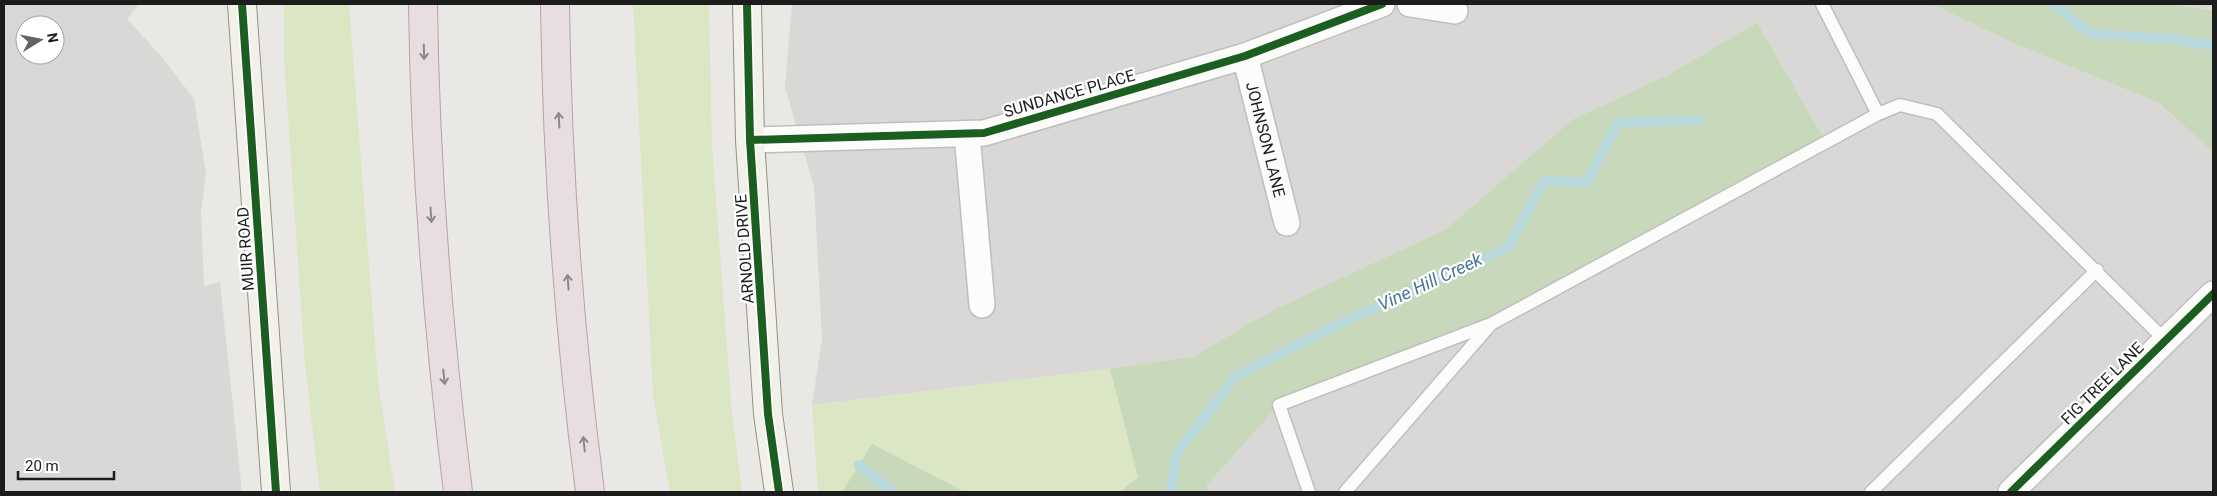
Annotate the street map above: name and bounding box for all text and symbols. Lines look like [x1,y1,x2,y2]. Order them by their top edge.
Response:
north arrow [15,15,65,65]
text: N [44,31,62,44]
one-way arrow [419,44,428,60]
street label: SUNDANCE PLACE [1001,66,1137,121]
street label: JOHNSON LANE [1242,80,1289,199]
one-way arrow [554,112,563,128]
street label: ARNOLD DRIVE [731,194,758,304]
street label: MUIR ROAD [233,206,258,292]
one-way arrow [426,207,435,223]
water label: Vine Hill Creek [1374,248,1486,315]
one-way arrow [563,274,573,290]
street label: FIG TREE LANE [2057,338,2148,429]
one-way arrow [439,368,449,384]
one-way arrow [579,436,589,452]
scale bar [18,448,114,480]
text: 20 m [25,457,59,475]

